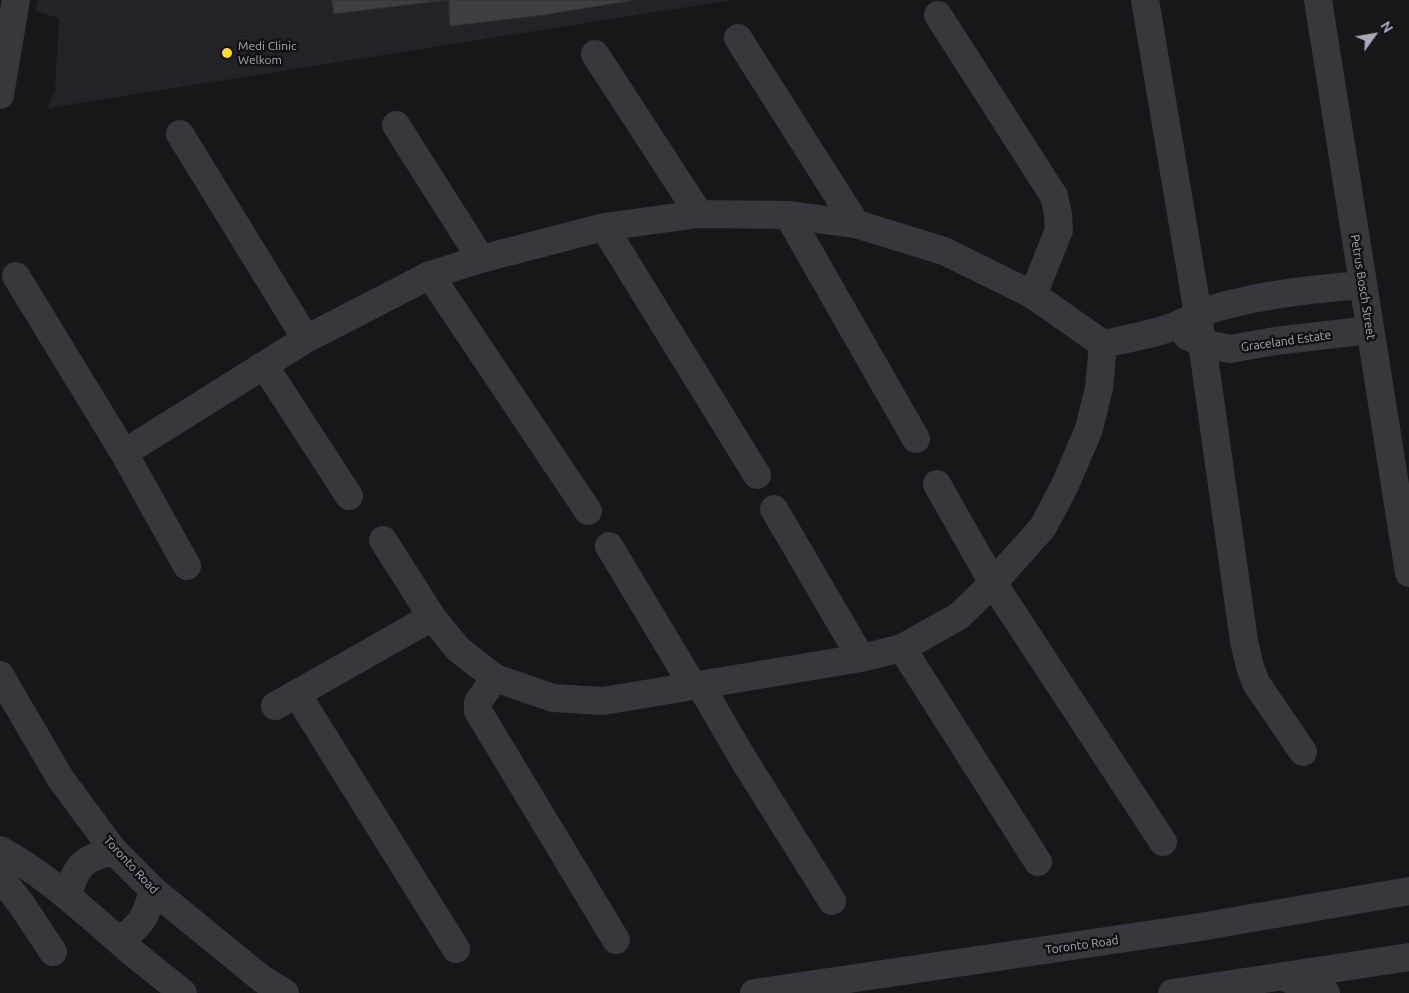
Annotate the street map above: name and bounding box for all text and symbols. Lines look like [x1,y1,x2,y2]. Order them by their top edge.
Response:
north arrow [1349,10,1399,60]
text: N [1377,18,1396,36]
place label: Medi Clinic Welkom [238,39,296,67]
marker: Medi Clinic Welkom [220,46,234,60]
street label: Petrus Bosch Street [1348,233,1378,341]
street label: Graceland Estate [1240,328,1332,354]
street label: Toronto Road [101,833,161,897]
street label: Toronto Road [1045,933,1119,957]

